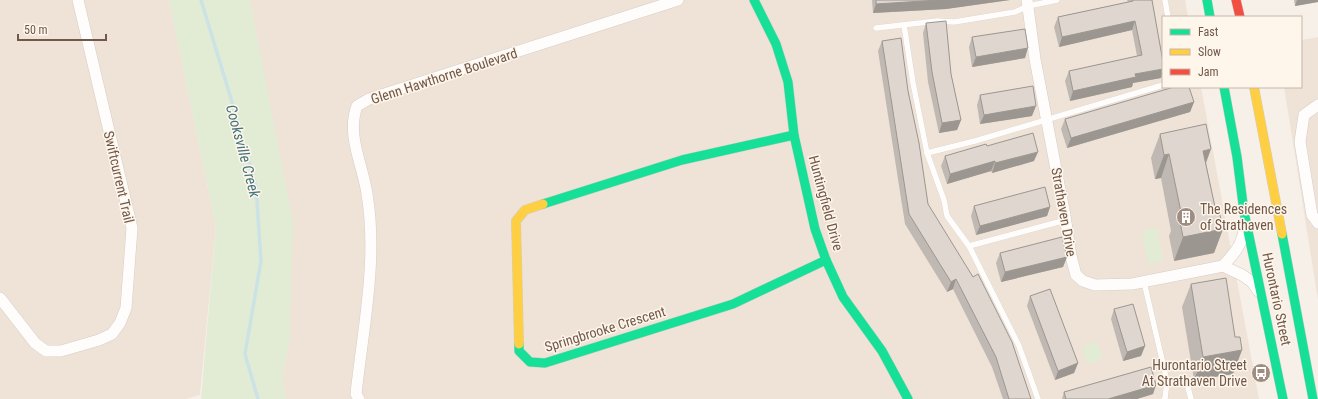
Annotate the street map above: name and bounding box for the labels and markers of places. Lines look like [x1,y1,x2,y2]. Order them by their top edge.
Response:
place label: The Residences of Strathaven [1200,201,1287,233]
building icon: The Residences of Strathaven [1175,206,1197,228]
place label: Hurontario Street At Strathaven Drive [1142,357,1247,389]
bus stop icon: Hurontario Street At Strathaven Drive [1250,362,1272,384]

